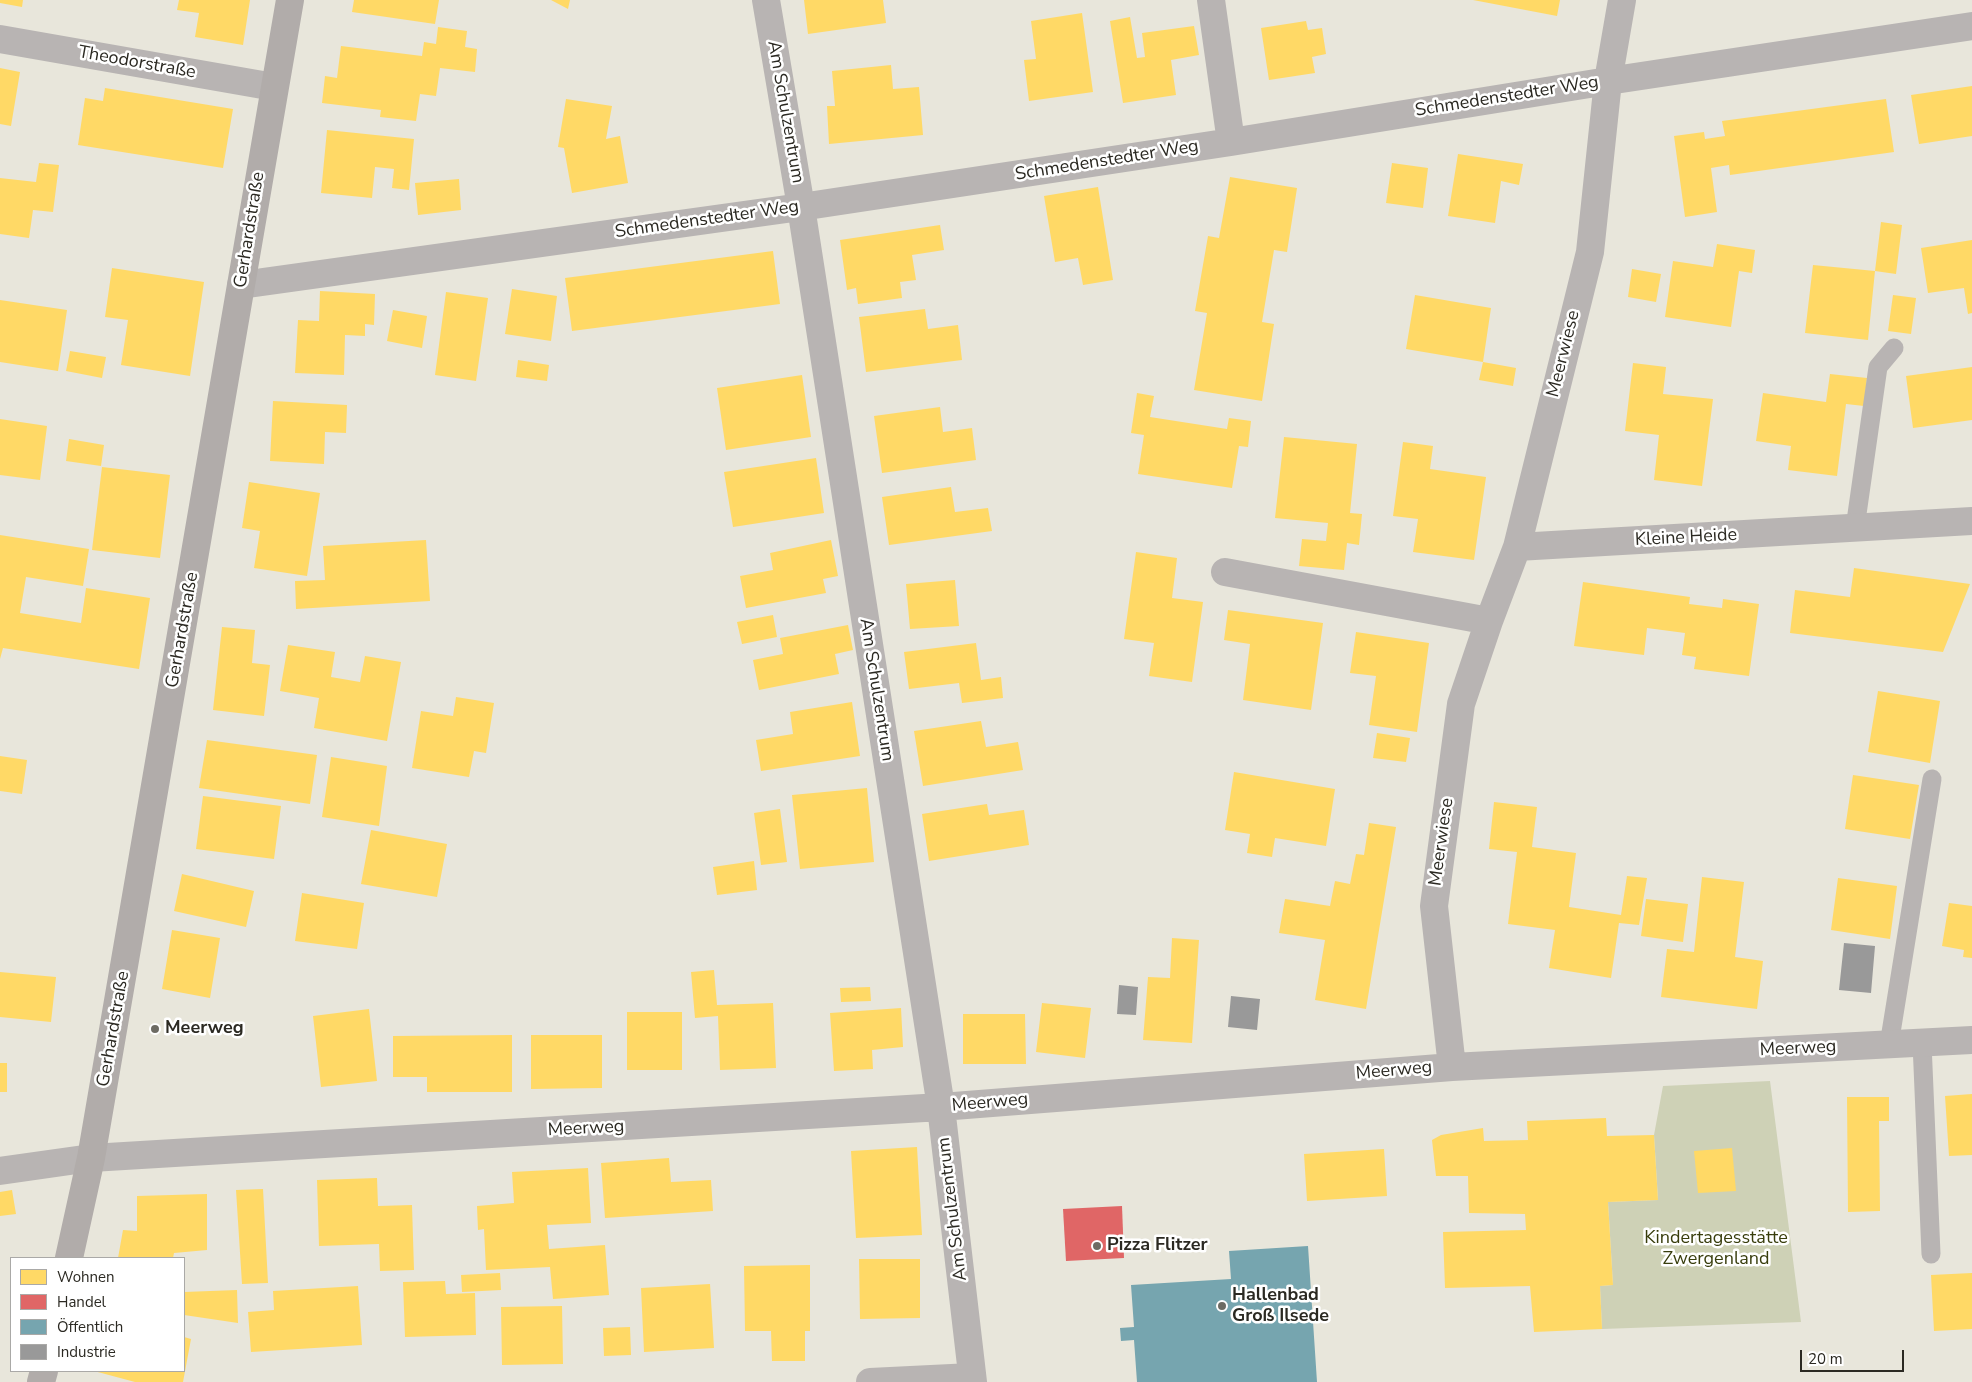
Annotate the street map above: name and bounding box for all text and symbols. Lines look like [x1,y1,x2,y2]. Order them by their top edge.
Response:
street label: Am Schulzentrum [762,39,808,185]
street label: Theodorstraße [77,42,197,84]
street label: Schmedenstedter Weg [1414,72,1600,122]
street label: Schmedenstedter Weg [1014,136,1200,186]
street label: Gerhardstraße [230,170,270,290]
street label: Schmedenstedter Weg [614,196,800,244]
street label: Meerwiese [1543,308,1585,400]
street label: Kleine Heide [1634,525,1738,551]
street label: Gerhardstraße [162,570,204,690]
street label: Am Schulzentrum [854,617,898,763]
street label: Meerwiese [1425,797,1459,887]
street label: Gerhardstraße [93,969,135,1089]
place label: Meerweg [165,1018,244,1040]
marker: Meerweg [149,1023,161,1035]
street label: Meerweg [1759,1036,1837,1062]
street label: Meerweg [1355,1057,1433,1085]
street label: Meerweg [951,1089,1029,1117]
street label: Meerweg [547,1116,625,1142]
street label: Am Schulzentrum [933,1136,973,1282]
park label: Kindertagesstätte Zwergenland [1644,1228,1788,1270]
place label: Pizza Flitzer [1107,1235,1208,1257]
marker: Pizza Flitzer [1091,1240,1103,1252]
legend [10,1257,185,1372]
text: Wohnen [57,1267,115,1287]
place label: Hallenbad Groß Ilsede [1232,1285,1329,1328]
text: Handel [57,1292,106,1312]
marker: Hallenbad Groß Ilsede [1216,1300,1228,1312]
text: Öffentlich [57,1317,123,1337]
scale bar [1802,1340,1906,1372]
text: Industrie [57,1342,116,1362]
text: 20 m [1808,1349,1843,1369]

